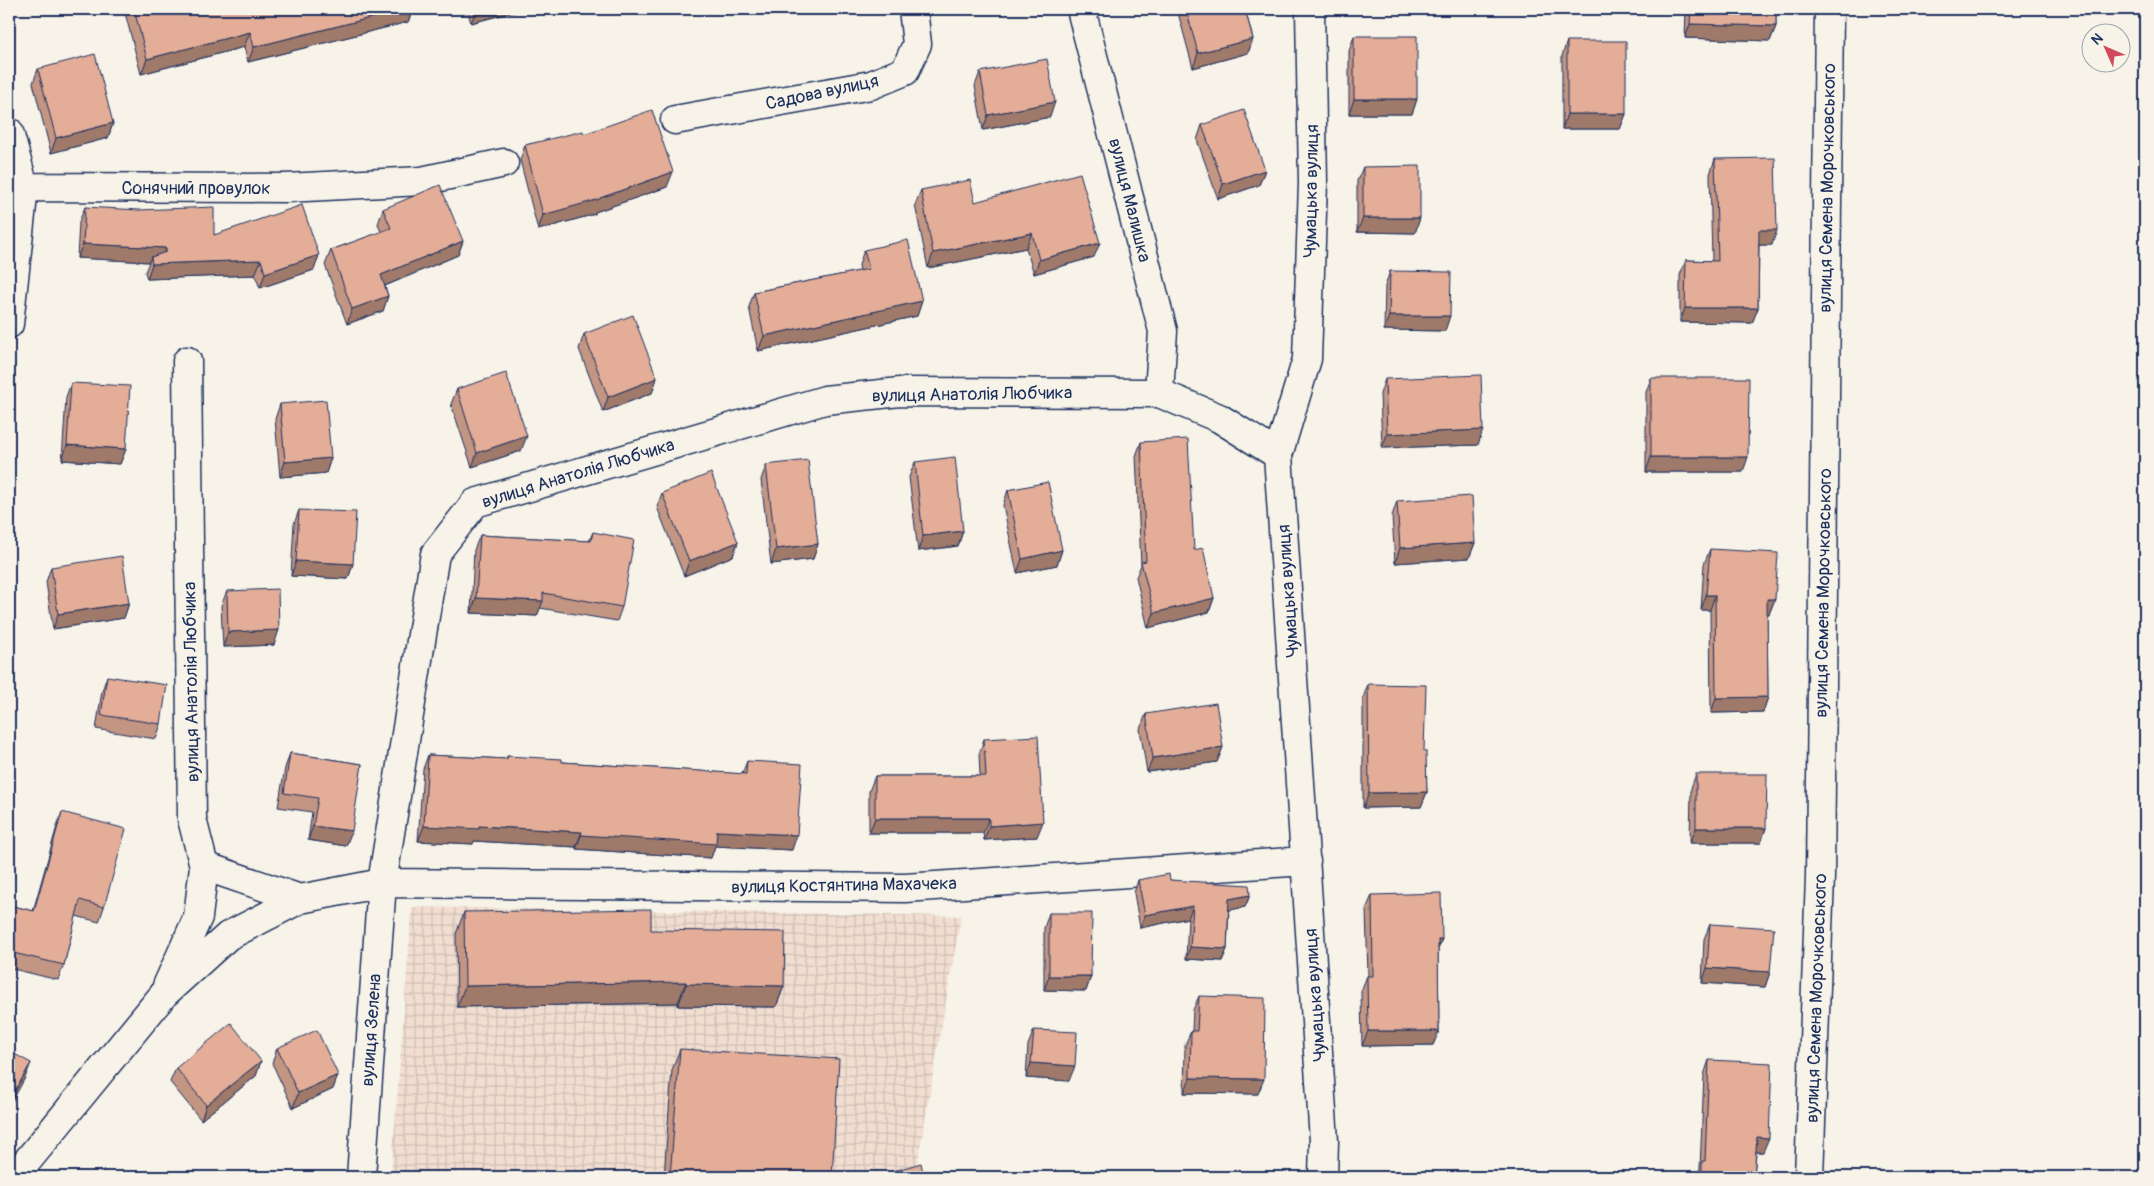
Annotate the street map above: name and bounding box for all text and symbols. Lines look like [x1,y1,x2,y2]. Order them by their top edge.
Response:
north arrow [2082,22,2132,72]
text: N [2088,30,2107,49]
street label: вулиця Семена Морочковського [1814,63,1841,313]
street label: Садова вулиця [764,69,881,116]
street label: Чумацька вулиця [1299,124,1324,258]
street label: вулиця Малишка [1103,136,1156,264]
street label: Сонячний провулок [121,177,271,200]
street label: вулиця Анатолія Любчика [872,381,1072,408]
street label: вулиця Анатолія Любчика [479,433,677,514]
street label: вулиця Семена Морочковського [1810,468,1837,718]
street label: Чумацька вулиця [1272,524,1305,658]
street label: вулиця Анатолія Любчика [178,582,205,782]
street label: вулиця Костянтина Махачека [731,872,957,899]
street label: вулиця Семена Морочковського [1801,873,1832,1123]
street label: Чумацька вулиця [1299,928,1332,1062]
street label: вулиця Зелена [356,973,387,1087]

